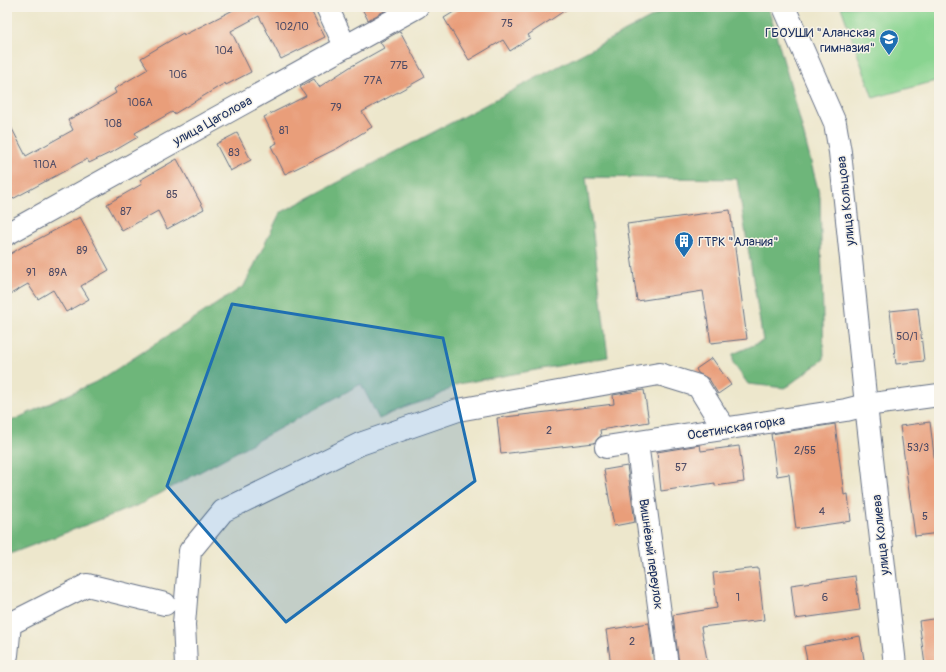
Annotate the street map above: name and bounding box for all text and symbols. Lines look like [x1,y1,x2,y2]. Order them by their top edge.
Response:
house number: 75 [501,17,513,30]
house number: 102/10 [275,20,309,33]
place label: ГБОУШИ "Аланская гимназия" [765,25,875,56]
school or university icon: ГБОУШИ "Аланская гимназия" [878,28,900,56]
house number: 104 [215,44,234,57]
house number: 77Б [390,59,408,72]
house number: 106 [169,68,187,81]
house number: 77А [364,74,382,87]
street label: улица Цаголова [169,93,255,150]
house number: 106А [127,96,153,109]
house number: 79 [330,101,342,114]
house number: 108 [104,117,122,130]
house number: 81 [279,124,289,137]
house number: 83 [228,146,240,159]
street label: улица Кольцова [833,155,859,248]
house number: 110А [33,158,57,171]
house number: 85 [166,188,178,201]
house number: 87 [120,205,132,218]
building icon: ГТРК "Алания" [673,230,695,258]
place label: ГТРК "Алания" [698,234,778,250]
house number: 89 [76,244,88,257]
house number: 91 [26,266,36,279]
house number: 89А [49,266,67,279]
house number: 50/1 [896,330,918,343]
street label: Осетинская горка [686,412,786,444]
house number: 2 [546,424,552,437]
house number: 53/3 [907,441,929,454]
house number: 2/55 [794,444,816,457]
house number: 57 [675,461,687,474]
street label: улица Колиева [869,494,893,577]
street label: Вишнёвый переулок [635,498,667,611]
house number: 4 [819,505,826,518]
house number: 5 [922,510,928,523]
house number: 1 [736,591,740,604]
house number: 6 [822,591,828,604]
house number: 2 [629,635,635,648]

